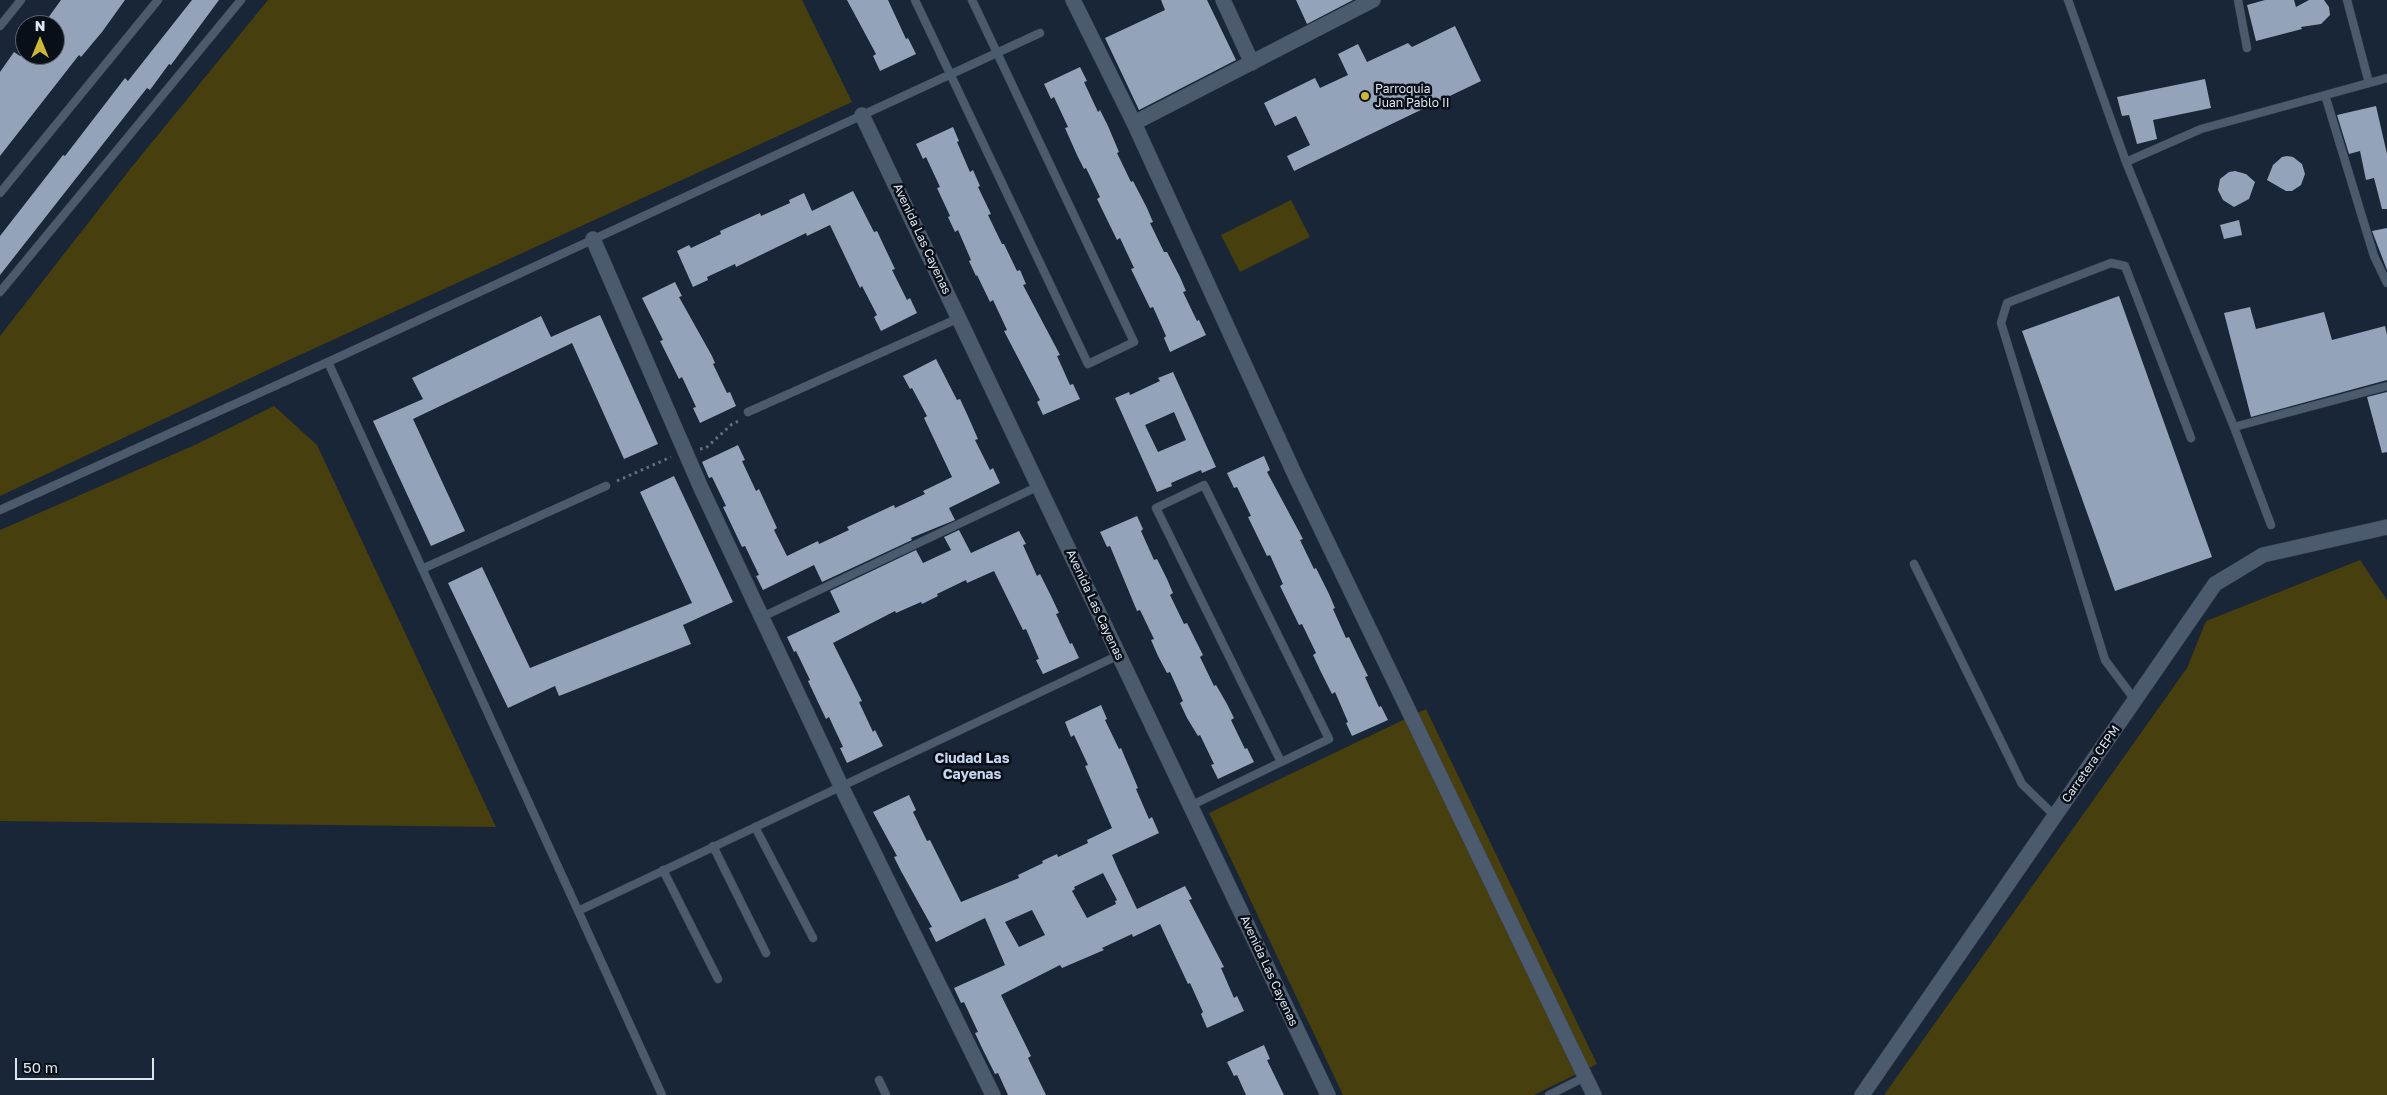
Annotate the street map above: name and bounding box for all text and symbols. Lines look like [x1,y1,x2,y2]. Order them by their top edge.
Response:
north arrow [15,15,65,65]
text: N [35,17,45,34]
place label: Parroquia Juan Pablo II [1375,82,1449,110]
marker: Parroquia Juan Pablo II [1359,90,1371,102]
street label: Avenida Las Cayenas [890,181,954,297]
street label: Avenida Las Cayenas [1063,547,1127,663]
street label: Carretera CEPM [2059,723,2123,805]
district label: Ciudad Las Cayenas [934,751,1010,784]
street label: Avenida Las Cayenas [1237,913,1301,1029]
scale bar [18,1048,156,1080]
text: 50 m [23,1058,58,1076]

